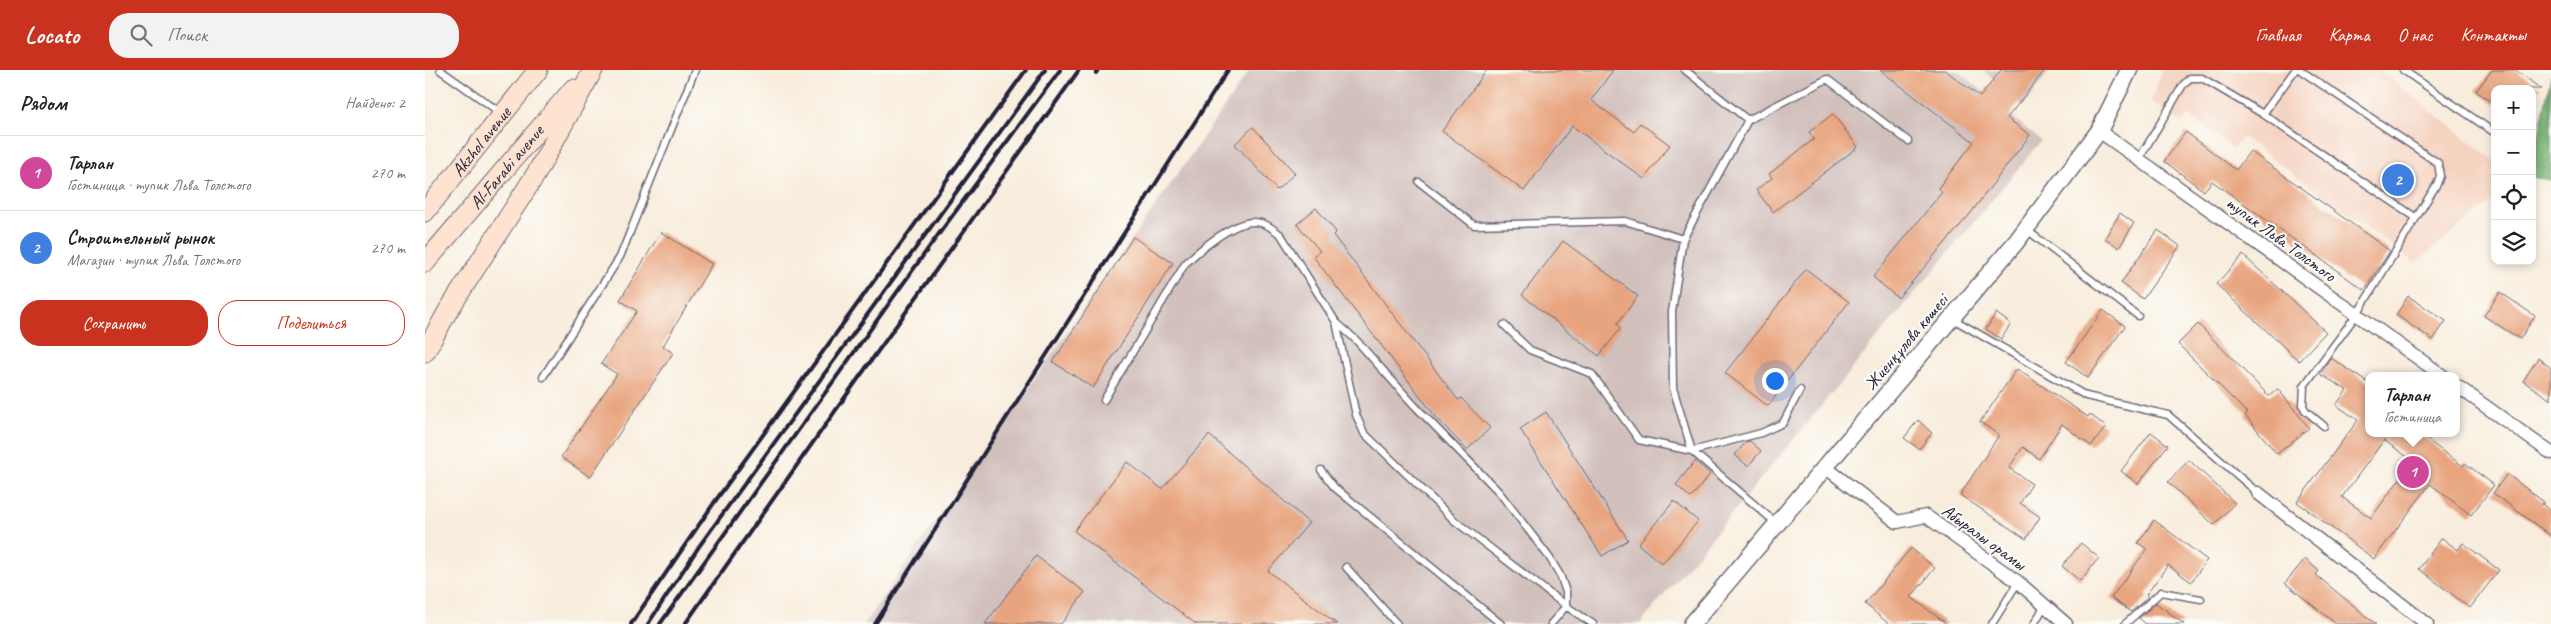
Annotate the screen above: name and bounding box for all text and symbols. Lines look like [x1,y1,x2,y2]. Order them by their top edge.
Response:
search box [109,13,459,58]
text: Locato [25,20,79,50]
icon: search [127,21,155,49]
text: Поиск [167,23,207,47]
text: Главная [2256,24,2301,46]
text: Карта [2329,24,2370,46]
text: О нас [2398,24,2433,46]
text: Контакты [2461,24,2526,46]
map controls [2491,85,2536,265]
button: + [2491,85,2536,130]
text: Рядом [20,90,67,116]
text: Найдено: 2 [345,93,405,113]
street label: Akzhol avenue [447,101,516,181]
street label: Al-Farabi avenue [465,120,549,213]
button: − [2491,130,2536,175]
text: Тарлан [67,151,113,175]
pin: 2 [2382,161,2414,199]
text: 1 [32,163,40,183]
text: 270 m [371,163,405,183]
text: Гостиница · тупик Льва Толстого [67,175,251,195]
button: locate [2491,175,2536,220]
street label: тупик Льва Толстого [2222,192,2341,287]
button: layers [2491,220,2536,265]
text: Строительный рынок [67,226,214,250]
text: 2 [32,238,40,258]
text: 270 m [371,238,405,258]
text: Магазин · тупик Льва Толстого [67,250,240,270]
street label: Жиенқұлова көшесі [1860,288,1954,394]
button: Сохранить [20,300,208,346]
button: Поделиться [218,300,405,346]
your location [1762,368,1788,394]
popup [2365,372,2460,437]
text: Тарлан [2384,383,2430,407]
text: Гостиница [2384,407,2441,427]
pin: 1 [2397,453,2429,491]
street label: Абыралы орамы [1938,499,2031,576]

